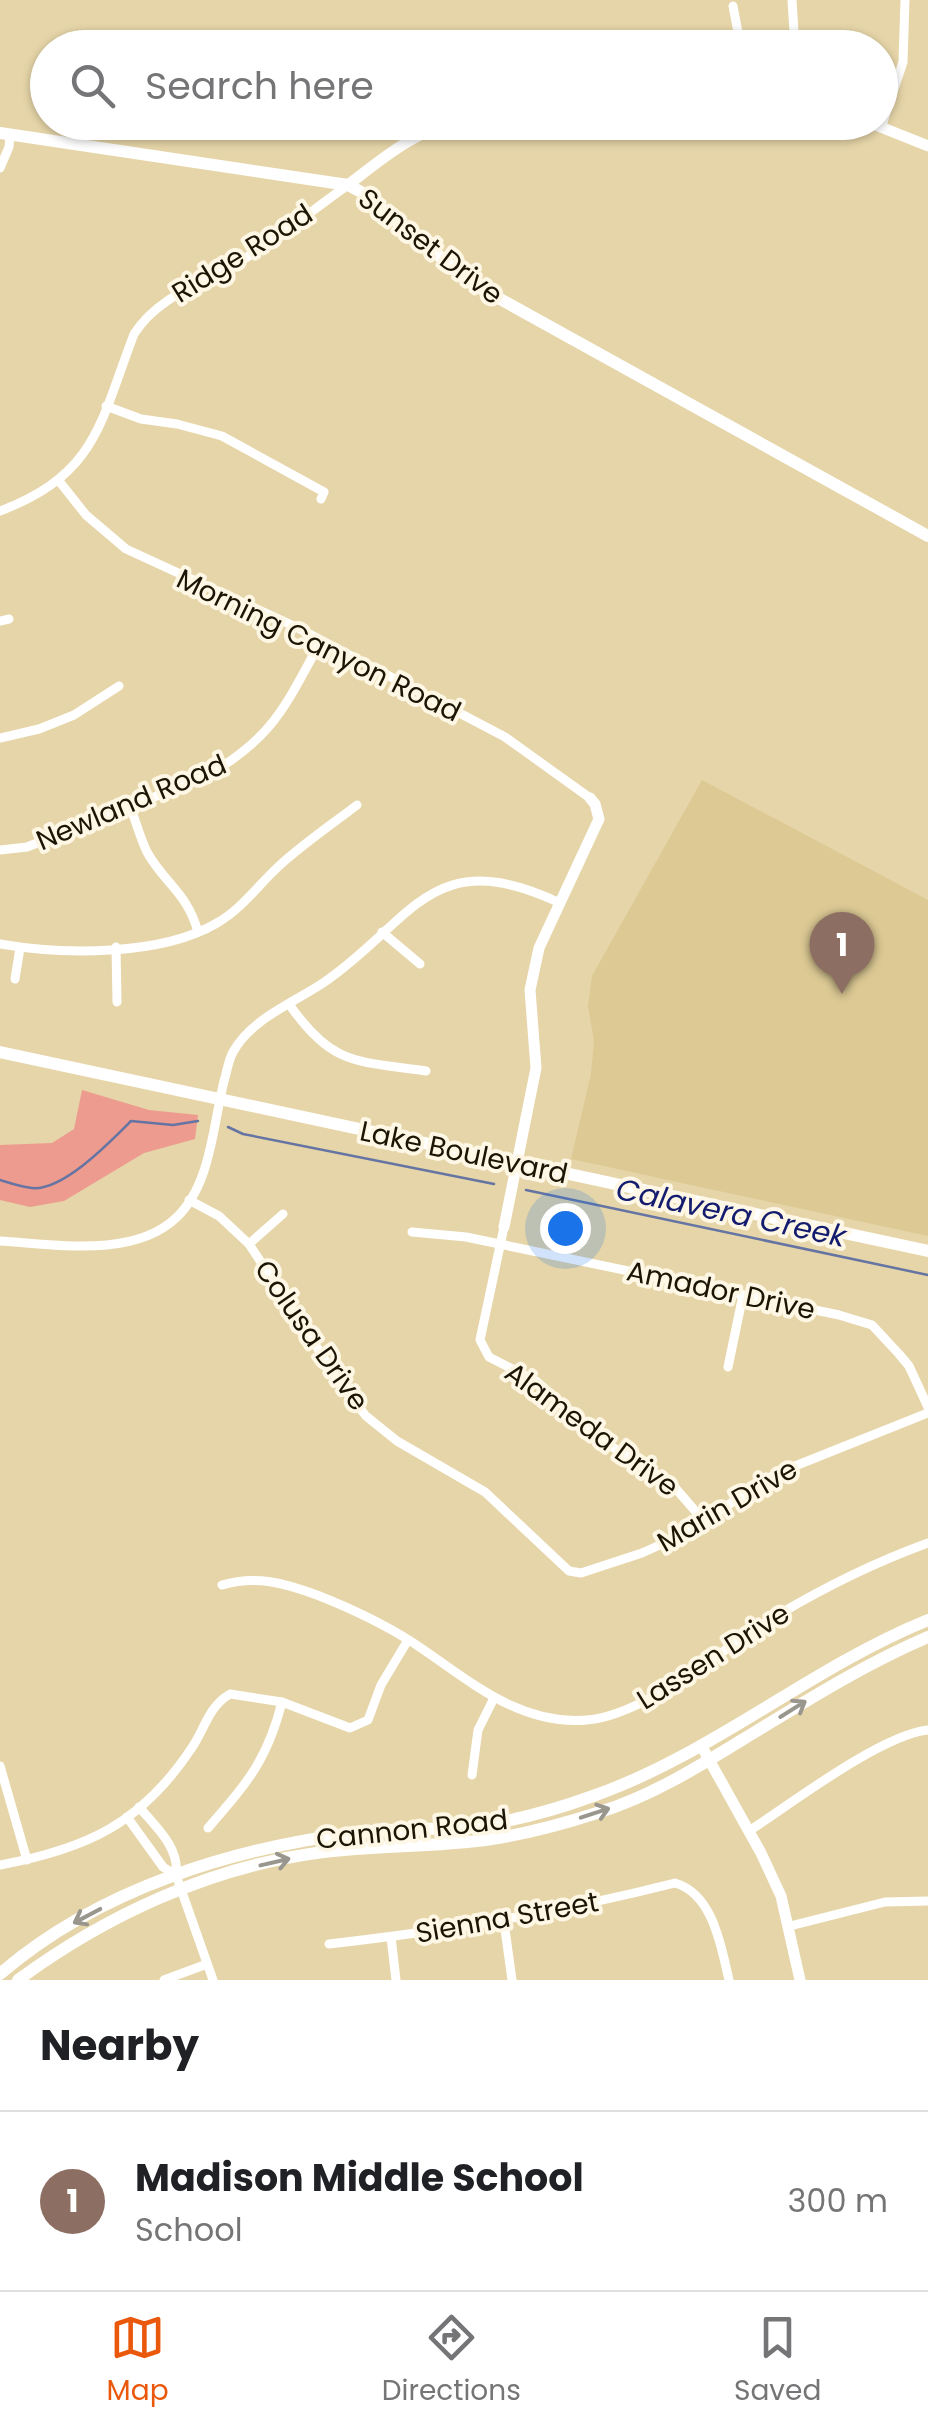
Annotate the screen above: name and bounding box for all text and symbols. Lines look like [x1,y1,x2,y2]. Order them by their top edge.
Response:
search box [30,30,898,140]
icon: search [65,58,120,113]
text: Search here [145,59,374,112]
street label: Sunset Drive [350,179,511,314]
street label: Ridge Road [164,195,320,312]
street label: Morning Canyon Road [170,560,468,731]
street label: Newland Road [30,745,232,860]
pin: 1 [810,912,874,994]
street label: Lake Boulevard [356,1111,571,1194]
water label: Calavera Creek [612,1167,851,1258]
your location [540,1203,591,1254]
street label: Amador Drive [623,1251,819,1329]
street label: Colusa Drive [245,1252,378,1418]
street label: Alameda Drive [497,1353,687,1506]
street label: Marin Drive [650,1450,805,1561]
street label: Lassen Drive [629,1594,797,1719]
one-way arrow [778,1699,807,1719]
street label: Cannon Road [314,1800,510,1859]
one-way arrow [579,1803,611,1821]
one-way arrow [258,1852,290,1870]
street label: Sienna Street [413,1882,602,1953]
one-way arrow [73,1906,103,1926]
text: Nearby [40,2016,199,2075]
text: Madison Middle School [135,2151,584,2204]
text: 1 [66,2178,79,2223]
text: 300 m [787,2178,888,2223]
text: School [135,2207,243,2252]
tab: Map [107,2310,169,2412]
tab: Directions [382,2310,521,2412]
tab: Saved [734,2310,821,2412]

